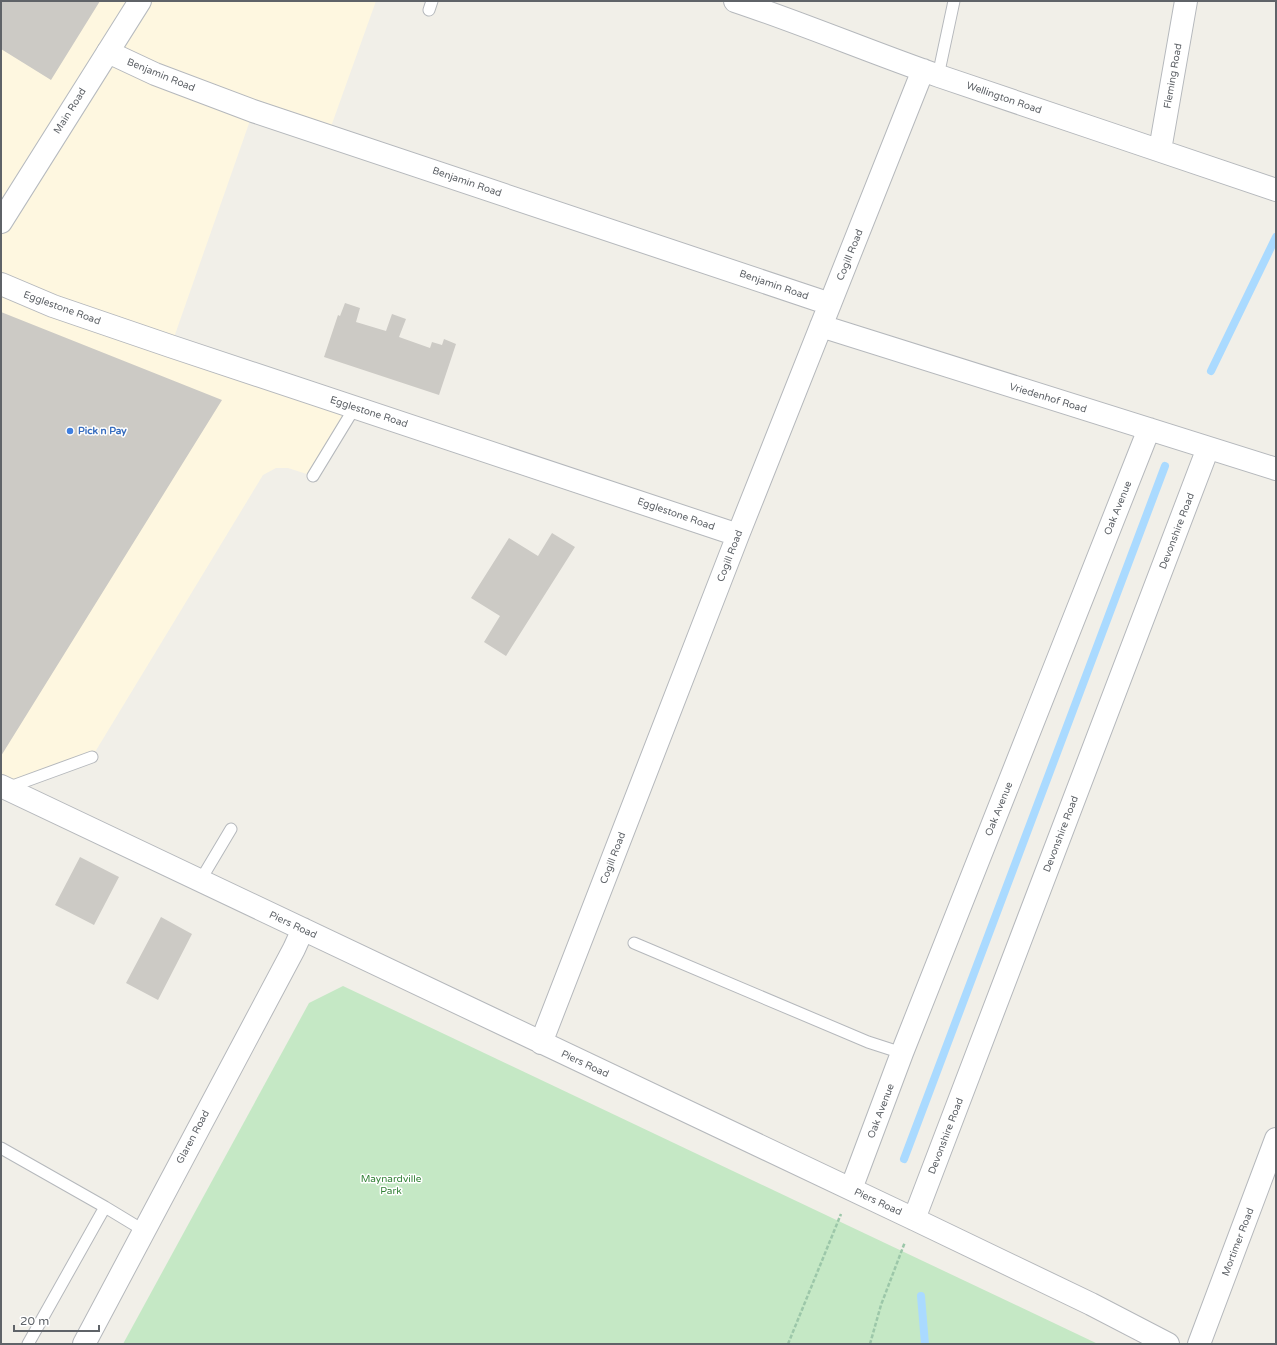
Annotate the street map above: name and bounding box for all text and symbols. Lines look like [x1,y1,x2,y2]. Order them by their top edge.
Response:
street label: Fleming Road [1161,42,1185,110]
street label: Benjamin Road [125,56,197,94]
street label: Wellington Road [965,79,1043,117]
street label: Main Road [51,86,89,136]
street label: Benjamin Road [431,165,503,199]
street label: Cogill Road [834,228,866,282]
street label: Benjamin Road [738,268,810,302]
street label: Egglestone Road [22,288,102,328]
street label: Vriedenhof Road [1008,381,1088,415]
street label: Egglestone Road [329,394,409,430]
place label: Pick n Pay [78,425,127,437]
marker: Pick n Pay [65,426,75,436]
street label: Oak Avenue [1102,479,1134,537]
street label: Devonshire Road [1157,491,1197,571]
street label: Egglestone Road [636,495,716,533]
street label: Cogill Road [715,528,745,584]
street label: Oak Avenue [983,780,1015,838]
street label: Devonshire Road [1041,794,1081,874]
street label: Cogill Road [598,830,628,886]
street label: Piers Road [267,909,319,941]
street label: Piers Road [559,1048,611,1080]
street label: Oak Avenue [865,1082,897,1140]
street label: Devonshire Road [926,1096,966,1176]
street label: Glaren Road [174,1108,212,1166]
park label: Maynardville Park [361,1173,422,1197]
street label: Piers Road [852,1186,904,1218]
street label: Mortimer Road [1219,1206,1257,1278]
scale bar [14,1307,99,1333]
text: 20 m [20,1314,49,1328]

